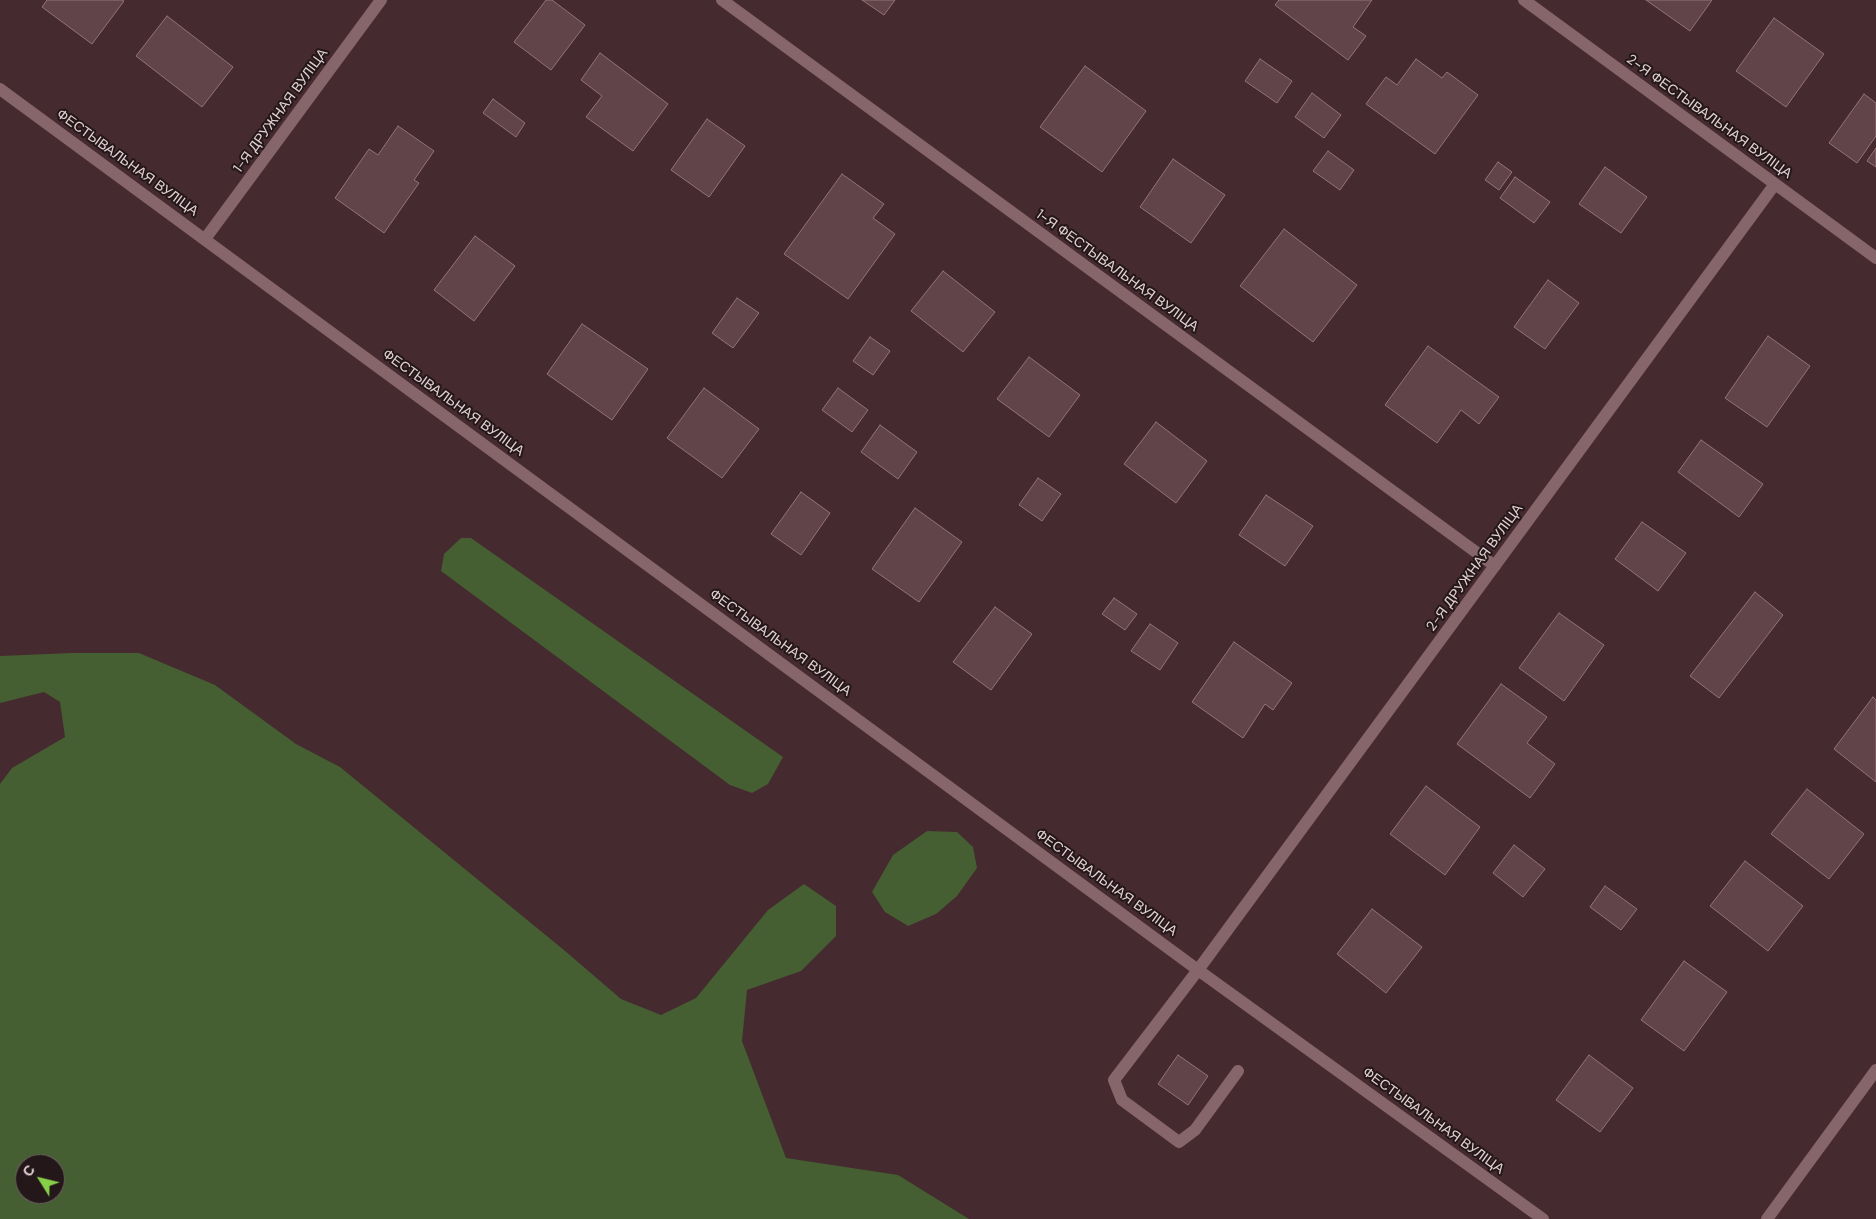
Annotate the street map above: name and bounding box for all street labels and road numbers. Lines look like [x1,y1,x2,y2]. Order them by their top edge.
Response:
street label: 1-Я ДРУЖНАЯ ВУЛІЦА [230,46,332,176]
street label: 2-Я ФЕСТЫВАЛЬНАЯ ВУЛІЦА [1623,51,1795,183]
street label: ФЕСТЫВАЛЬНАЯ ВУЛІЦА [53,106,201,220]
street label: 1-Я ФЕСТЫВАЛЬНАЯ ВУЛІЦА [1033,206,1201,336]
street label: ФЕСТЫВАЛЬНАЯ ВУЛІЦА [379,346,527,460]
street label: 2-Я ДРУЖНАЯ ВУЛІЦА [1423,501,1527,635]
street label: ФЕСТЫВАЛЬНАЯ ВУЛІЦА [706,586,854,700]
street label: ФЕСТЫВАЛЬНАЯ ВУЛІЦА [1032,826,1180,940]
street label: ФЕСТЫВАЛЬНАЯ ВУЛІЦА [1359,1064,1507,1178]

